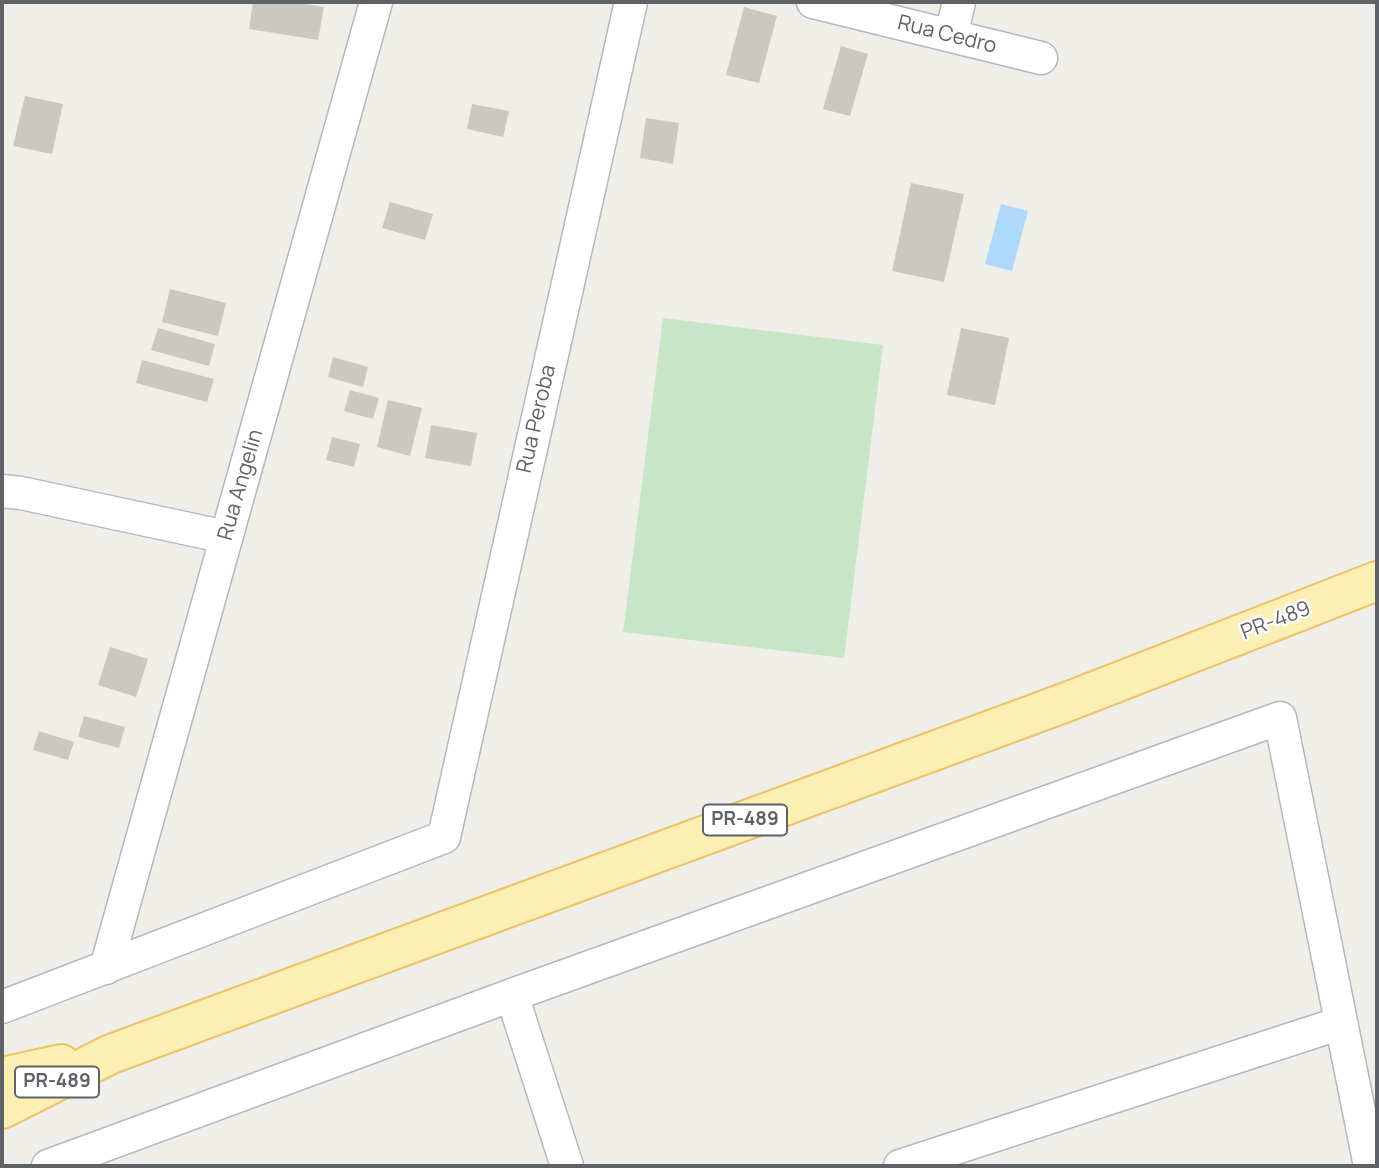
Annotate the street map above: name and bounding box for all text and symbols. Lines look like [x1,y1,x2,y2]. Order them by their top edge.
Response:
street label: Rua Cedro [895,11,999,59]
street label: Rua Peroba [512,362,562,476]
street label: Rua Angelin [213,427,269,543]
street label: PR-489 [1238,596,1314,646]
road number: PR-489 [703,804,787,835]
road number: PR-489 [15,1066,99,1098]

